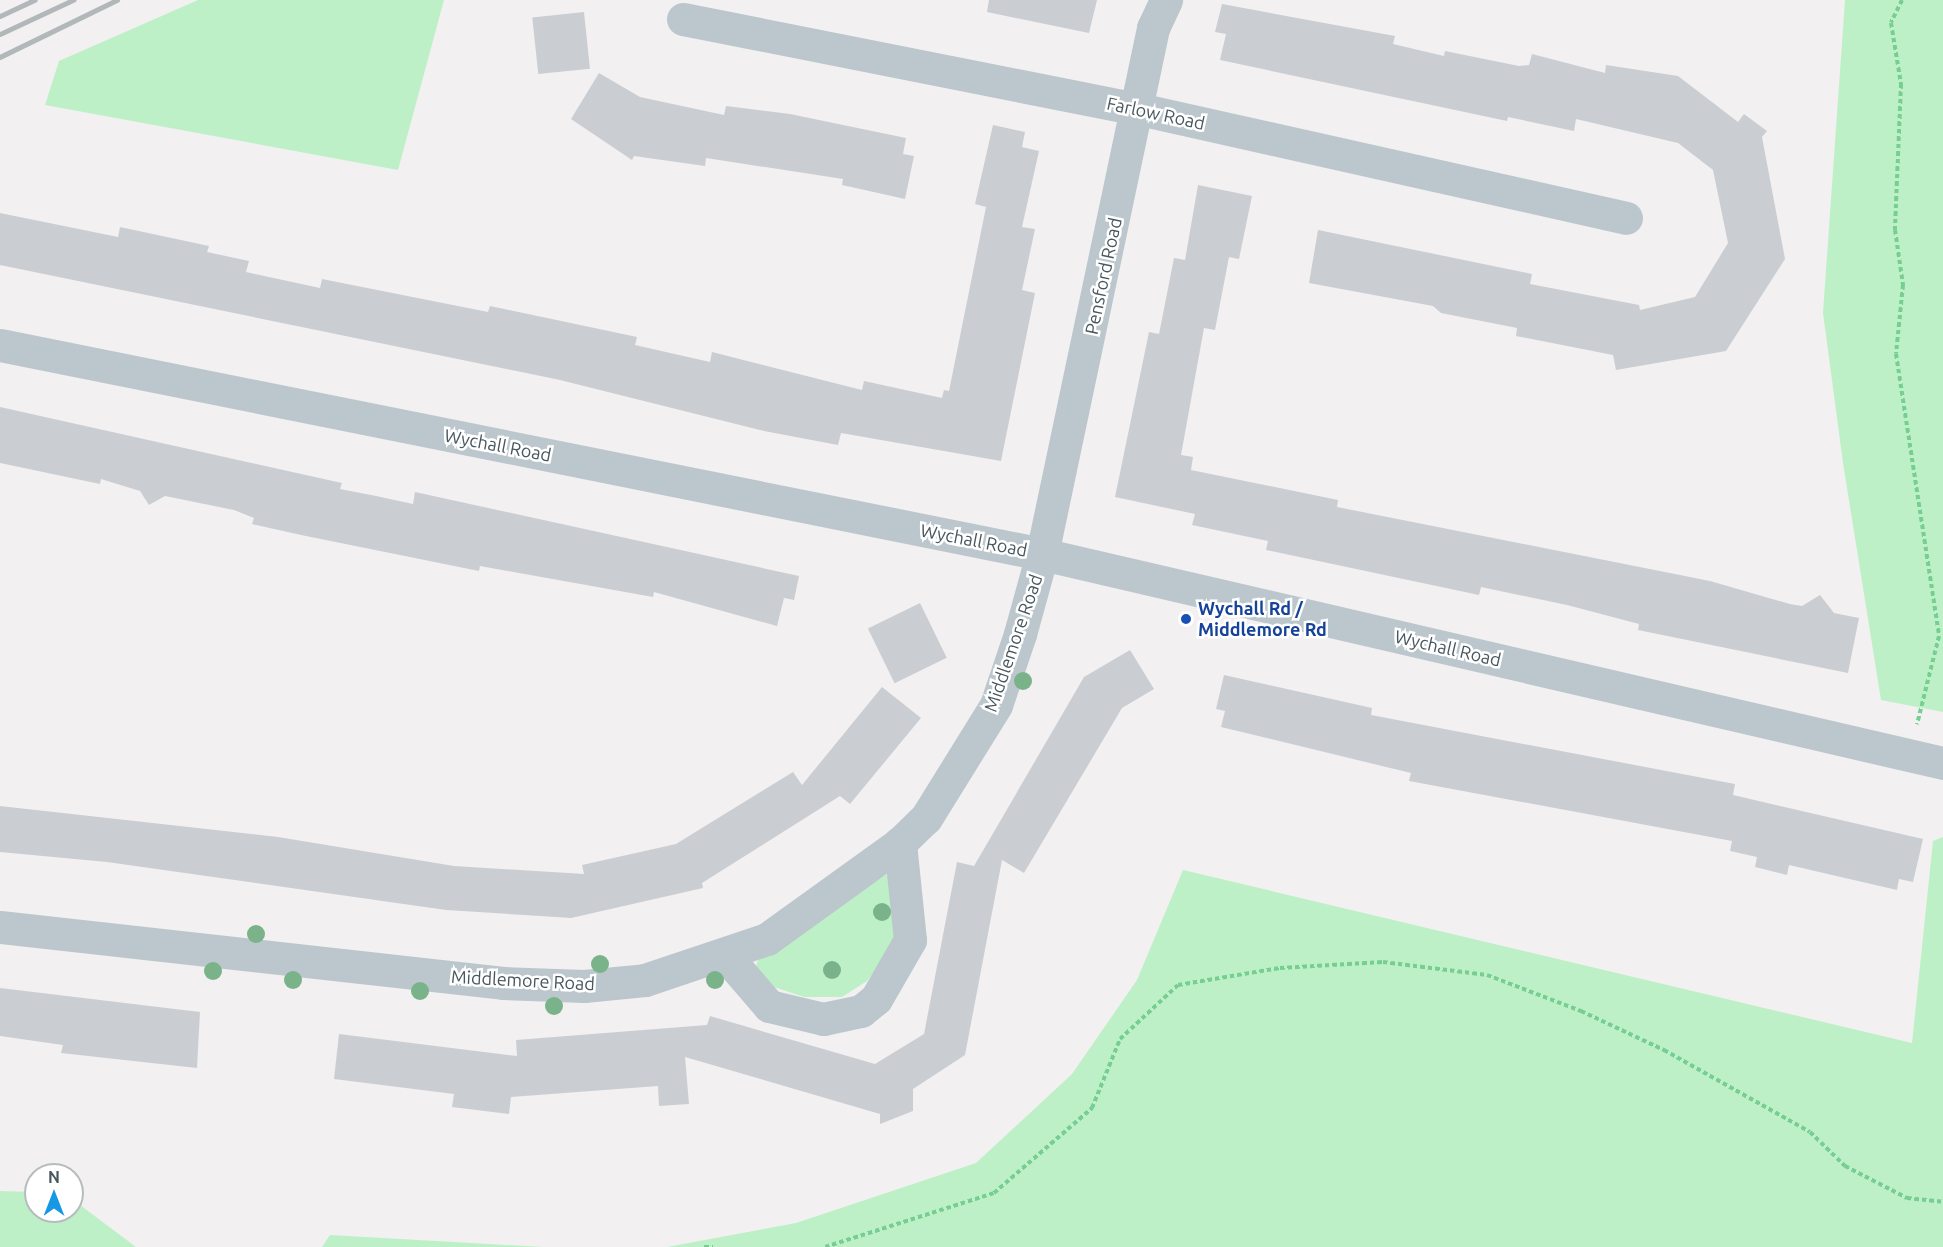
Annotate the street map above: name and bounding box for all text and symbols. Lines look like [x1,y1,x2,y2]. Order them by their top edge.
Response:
street label: Farlow Road [1105,92,1207,134]
street label: Pensford Road [1080,216,1126,336]
street label: Wychall Road [443,424,553,466]
street label: Wychall Road [919,519,1029,561]
street label: Middlemore Road [979,571,1047,715]
place label: Wychall Rd / Middlemore Rd [1198,598,1327,640]
marker: Wychall Rd / Middlemore Rd [1179,612,1193,626]
street label: Wychall Road [1393,625,1503,671]
street label: Middlemore Road [450,965,596,995]
north arrow [24,1163,84,1223]
text: N [48,1168,60,1186]

